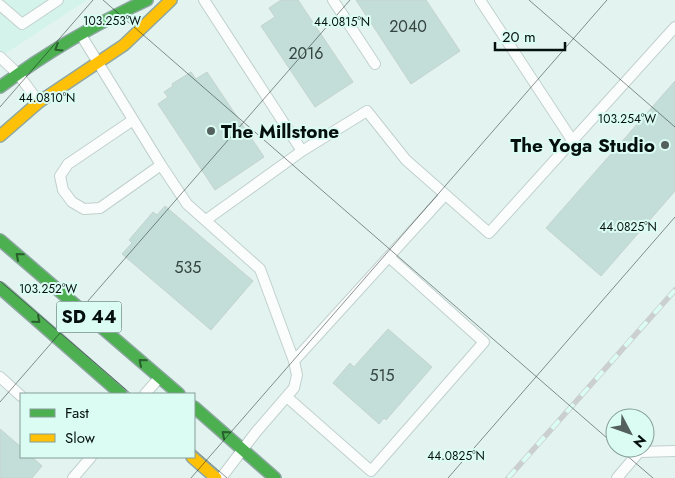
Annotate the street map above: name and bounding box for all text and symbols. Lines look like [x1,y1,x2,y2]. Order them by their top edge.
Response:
text: 103.253°W [83,12,141,30]
text: 44.0815°N [314,13,370,31]
house number: 2040 [389,15,427,38]
scale bar [495,20,565,52]
text: 20 m [502,26,536,48]
one-way arrow [55,42,64,52]
house number: 2016 [288,42,324,65]
text: 44.0810°N [19,89,75,107]
text: 103.254°W [598,110,656,128]
place label: The Millstone [221,118,339,145]
marker: The Millstone [205,125,217,137]
place label: The Yoga Studio [511,132,655,159]
marker: The Yoga Studio [659,139,671,151]
text: 44.0825°N [599,218,657,236]
one-way arrow [16,254,25,262]
house number: 535 [175,256,201,279]
text: 103.252°W [19,280,77,298]
road number: SD 44 [56,302,122,332]
one-way arrow [31,315,40,324]
one-way arrow [139,360,148,368]
house number: 515 [369,364,395,387]
legend [20,393,195,458]
text: Fast [65,402,89,424]
north arrow [605,408,655,458]
text: Slow [65,427,96,449]
one-way arrow [221,431,230,440]
text: N [629,431,651,452]
text: 44.0825°N [427,447,485,465]

